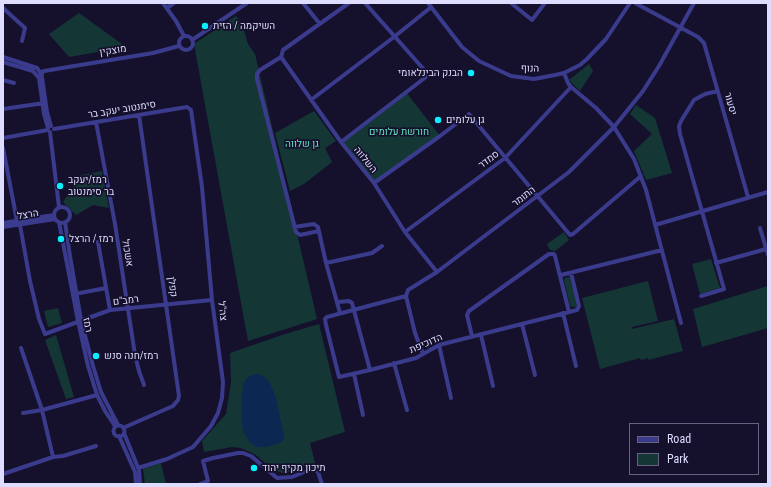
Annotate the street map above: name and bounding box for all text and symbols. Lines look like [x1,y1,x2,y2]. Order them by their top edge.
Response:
place label: השיקמה / הזית [213,20,275,32]
marker: השיקמה / הזית [200,21,210,31]
street label: מוצקין [99,43,127,59]
street label: הנוף [521,63,539,75]
place label: הבנק הבינלאומי [398,67,463,79]
marker: הבנק הבינלאומי [466,68,476,78]
street label: יסעור [721,91,739,117]
street label: סימנטוב יעקב בר [87,99,157,121]
place label: גן עלומים [446,114,485,126]
marker: גן עלומים [433,115,443,125]
park label: חורשת עלומים [369,126,429,138]
park label: גן שלווה [285,138,319,150]
street label: השלווה [351,144,379,176]
street label: סמדר [476,148,502,172]
place label: רמז/יעקב בר סימנטוב [68,174,114,198]
marker: רמז/יעקב בר סימנטוב [55,181,65,191]
street label: התומר [510,184,538,210]
street label: הרצל [16,207,40,223]
place label: רמז / הרצל [69,233,113,245]
marker: רמז / הרצל [56,234,66,244]
street label: אשכול [119,238,135,268]
street label: קפלן [165,276,179,298]
street label: רמב"ם [112,293,140,309]
street label: צה"ל [215,301,229,321]
street label: רמז [80,317,94,333]
street label: הדוכיפת [408,332,444,356]
place label: רמז/חנה סנש [104,350,158,362]
marker: רמז/חנה סנש [91,351,101,361]
legend [629,423,759,475]
text: Road [667,432,691,446]
text: Park [667,452,688,466]
place label: תיכון מקיף יהוד [262,462,326,474]
marker: תיכון מקיף יהוד [249,463,259,473]

